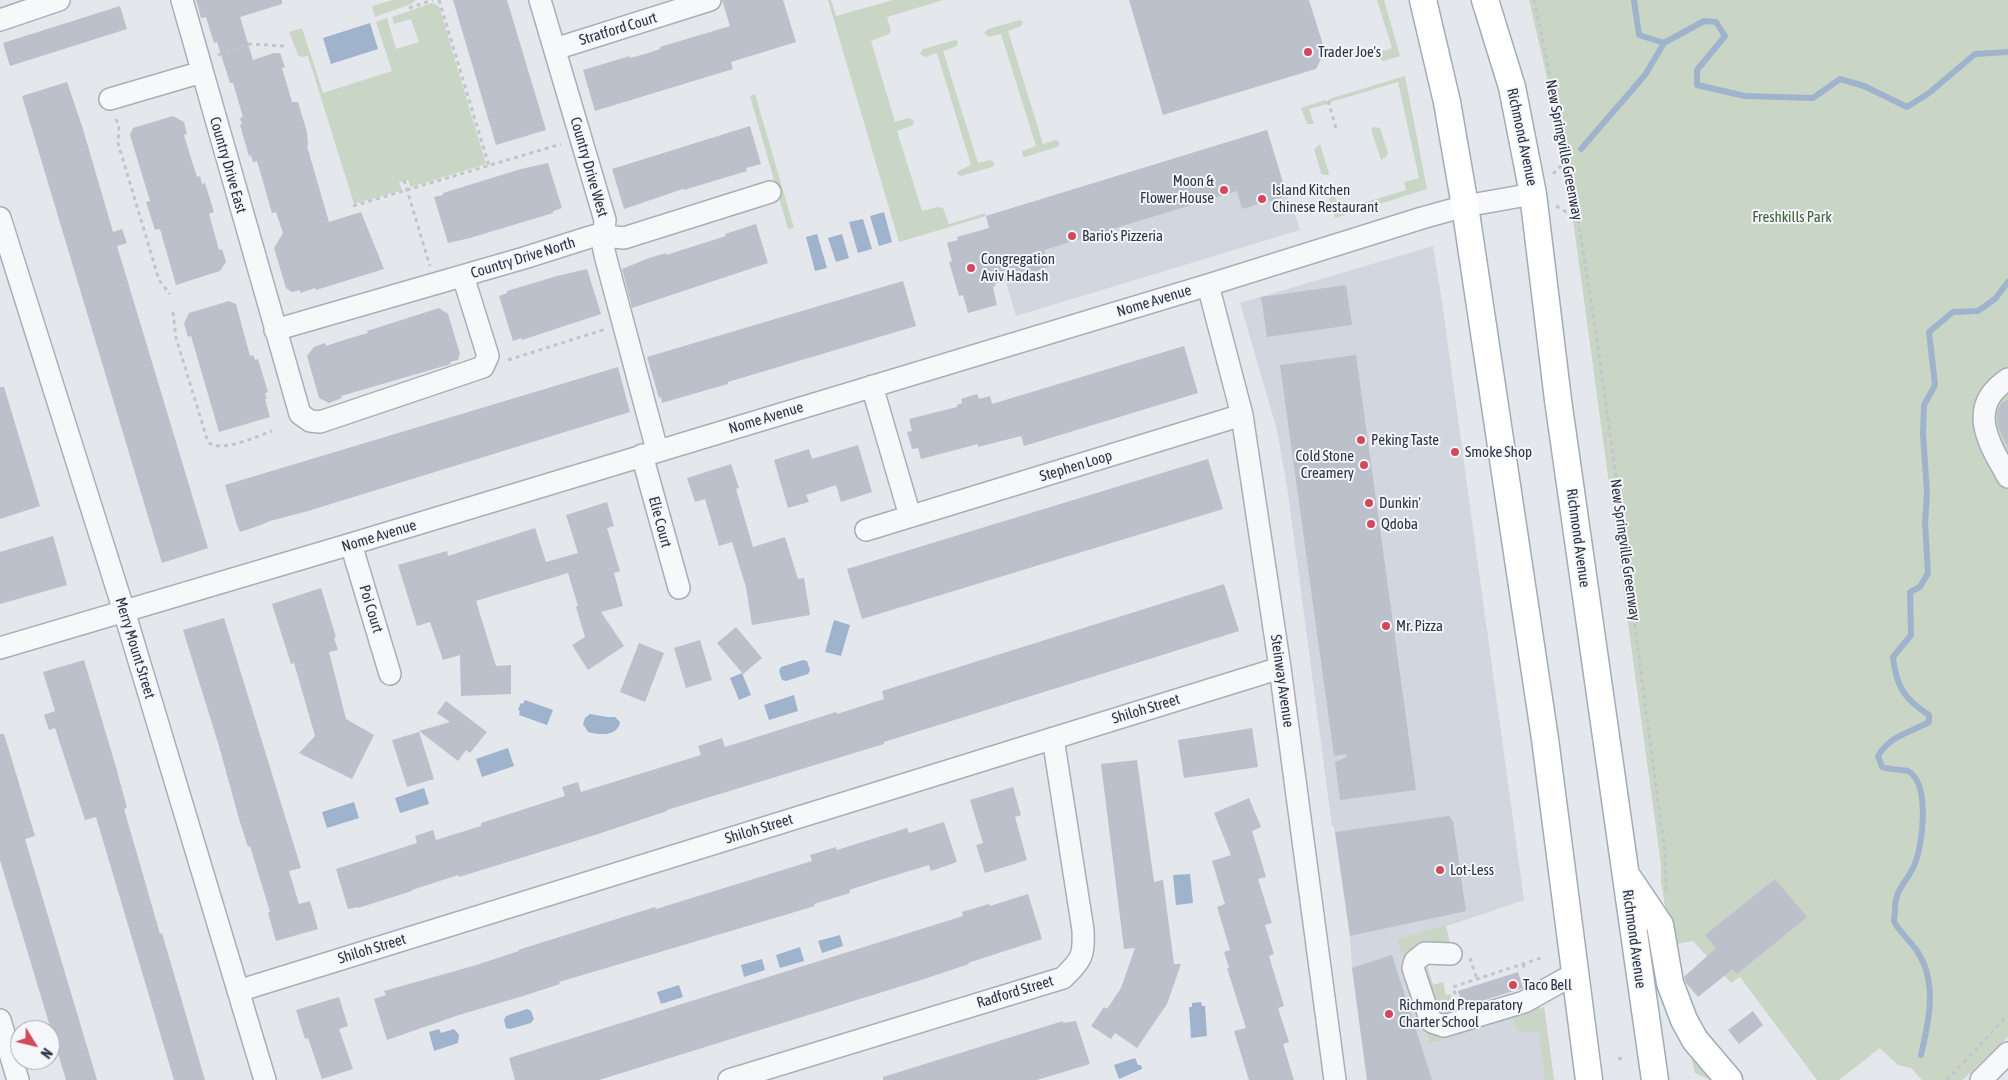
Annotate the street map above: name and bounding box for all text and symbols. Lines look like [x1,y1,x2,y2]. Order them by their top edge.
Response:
street label: Stratford Court [577,9,659,49]
place label: Trader Joe's [1318,43,1381,61]
marker: Trader Joe's [1302,46,1314,58]
street label: New Springville Greenway [1542,78,1586,222]
street label: Richmond Avenue [1503,86,1541,188]
street label: Country Drive East [206,115,250,215]
street label: Country Drive West [566,115,612,219]
place label: Moon & Flower House [1140,172,1214,207]
place label: Island Kitchen Chinese Restaurant [1272,181,1379,216]
marker: Moon & Flower House [1218,184,1230,196]
marker: Island Kitchen Chinese Restaurant [1256,193,1268,205]
park label: Freshkills Park [1752,208,1832,226]
place label: Bario's Pizzeria [1082,227,1163,245]
marker: Bario's Pizzeria [1066,230,1078,242]
street label: Country Drive North [469,234,577,282]
place label: Congregation Aviv Hadash [981,250,1055,285]
marker: Congregation Aviv Hadash [965,262,977,274]
street label: Nome Avenue [1115,281,1193,321]
street label: Nome Avenue [727,398,805,438]
place label: Peking Taste [1371,431,1439,449]
marker: Peking Taste [1355,434,1367,446]
place label: Smoke Shop [1465,443,1532,461]
street label: Stephen Loop [1038,446,1114,486]
marker: Smoke Shop [1449,446,1461,458]
place label: Cold Stone Creamery [1296,447,1354,482]
marker: Cold Stone Creamery [1358,459,1370,471]
street label: New Springville Greenway [1606,478,1644,622]
street label: Richmond Avenue [1562,487,1594,589]
street label: Elie Court [645,494,675,550]
place label: Dunkin' [1379,494,1421,512]
marker: Dunkin' [1363,497,1375,509]
place label: Qdoba [1381,515,1418,533]
street label: Nome Avenue [340,516,418,556]
marker: Qdoba [1365,518,1377,530]
street label: Poi Court [355,583,387,635]
street label: Merry Mount Street [111,595,159,701]
place label: Mr. Pizza [1396,617,1443,635]
marker: Mr. Pizza [1380,620,1392,632]
street label: Steinway Avenue [1267,633,1297,729]
street label: Shiloh Street [1110,690,1182,728]
street label: Shiloh Street [723,810,795,848]
place label: Lot-Less [1450,861,1494,879]
marker: Lot-Less [1434,864,1446,876]
street label: Richmond Avenue [1618,888,1650,990]
street label: Shiloh Street [336,930,408,968]
street label: Radford Street [974,972,1056,1012]
place label: Taco Bell [1523,976,1572,994]
marker: Taco Bell [1507,979,1519,991]
place label: Richmond Preparatory Charter School [1399,996,1523,1031]
marker: Richmond Preparatory Charter School [1383,1008,1395,1020]
north arrow [10,1020,60,1070]
text: N [37,1045,55,1061]

